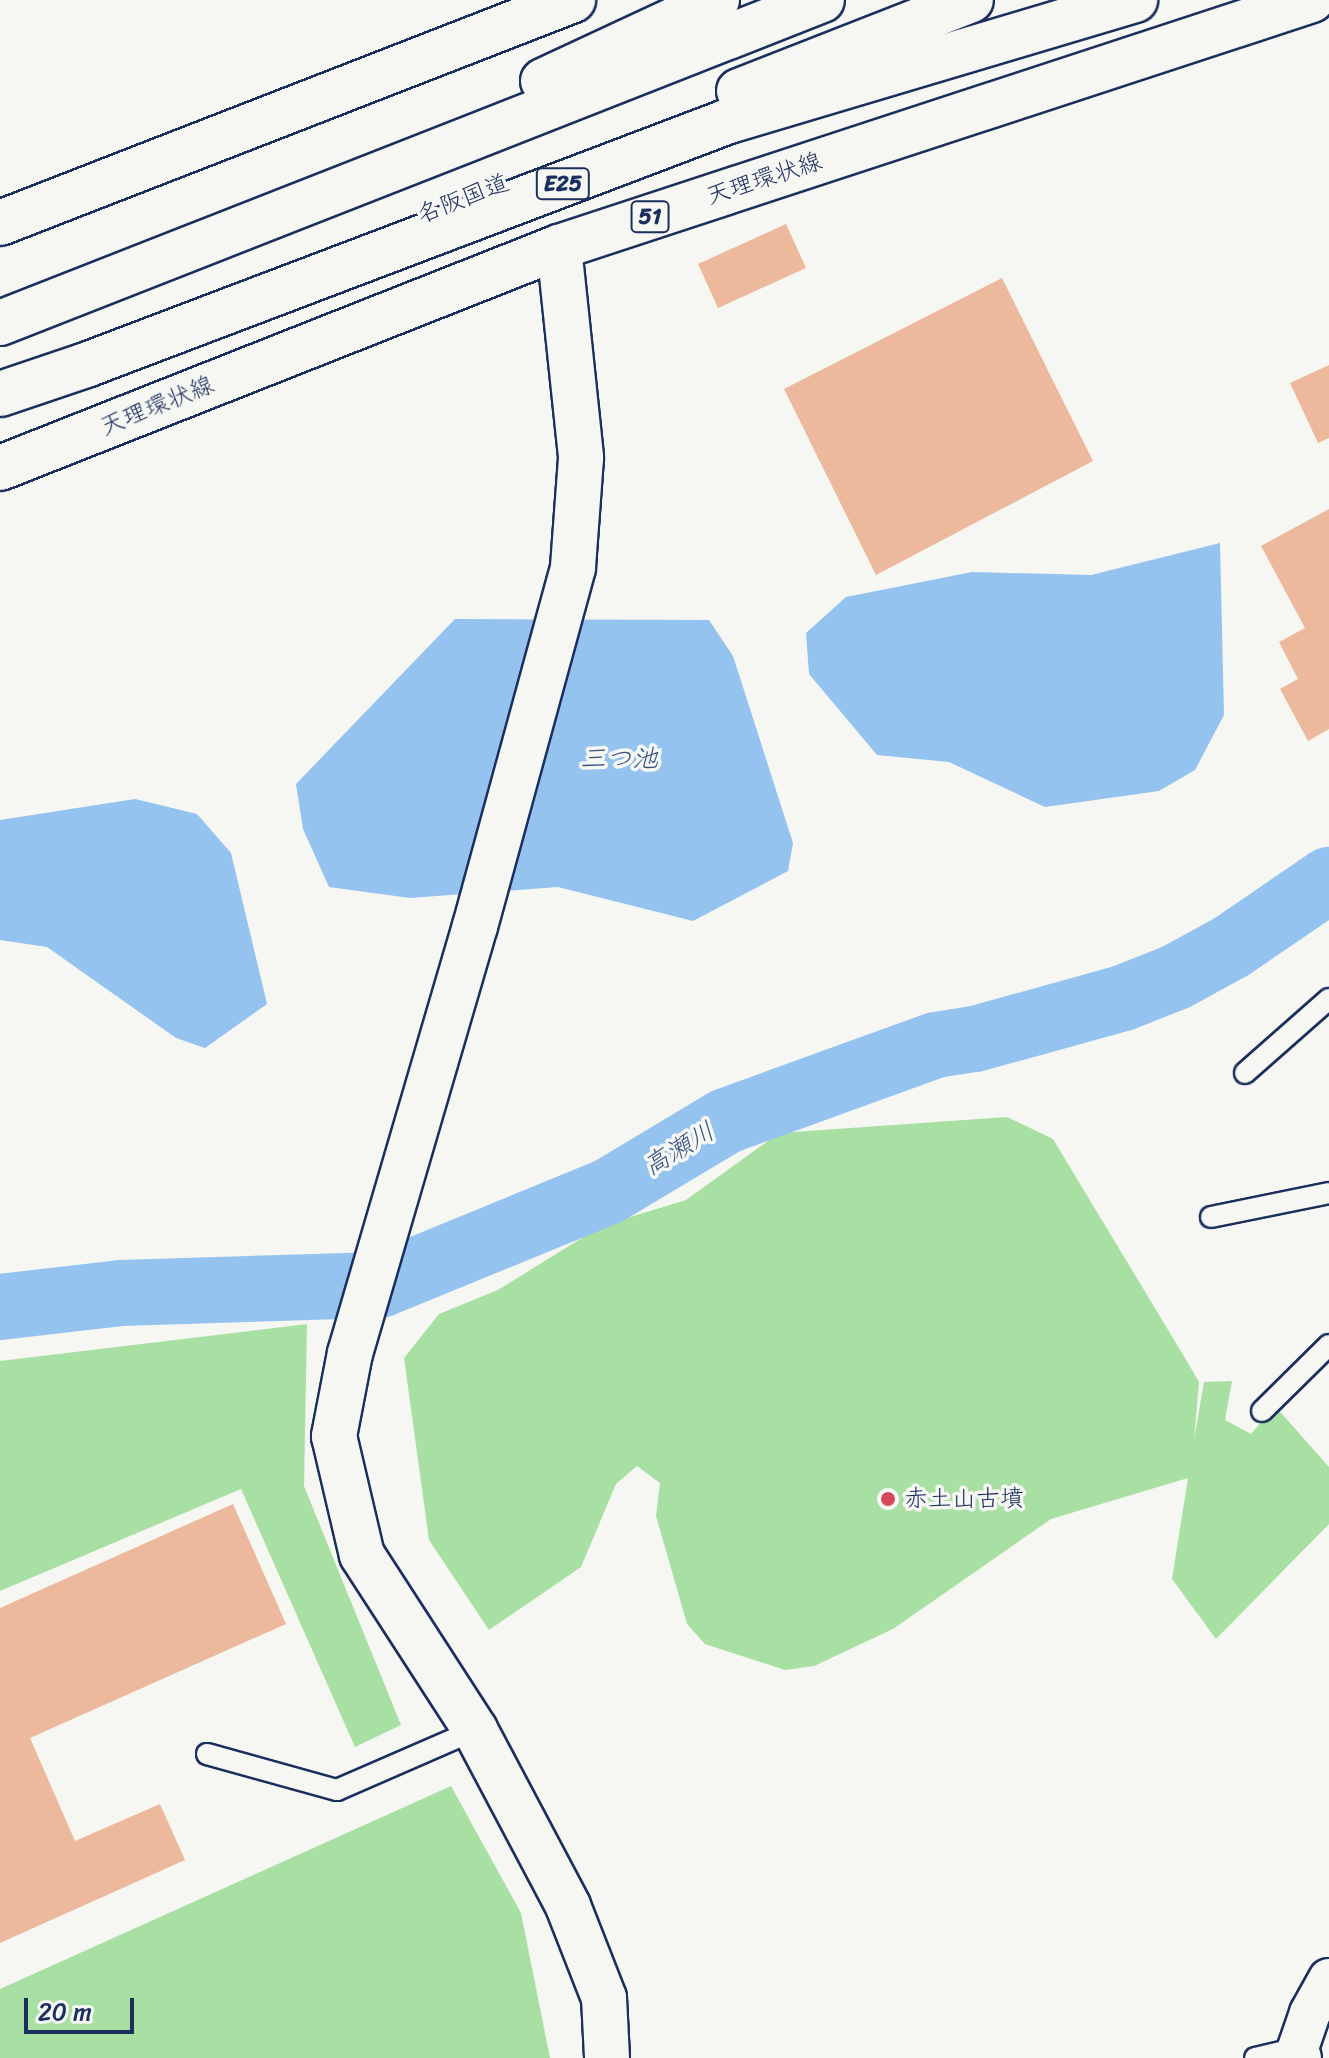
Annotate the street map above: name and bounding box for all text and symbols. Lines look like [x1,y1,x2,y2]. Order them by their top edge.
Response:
street label: 天理環状線 [702,147,826,211]
road number: E25 [535,166,591,202]
street label: 名阪国道 [413,168,513,230]
road number: 51 [630,199,670,235]
street label: 天理環状線 [96,370,218,442]
water label: 三つ池 [580,743,658,775]
water label: 高瀬川 [638,1116,720,1182]
place label: 赤土山古墳 [904,1485,1024,1513]
marker: 赤土山古墳 [879,1490,897,1508]
scale bar [28,1982,138,2032]
text: 20 m [38,1991,92,2033]

